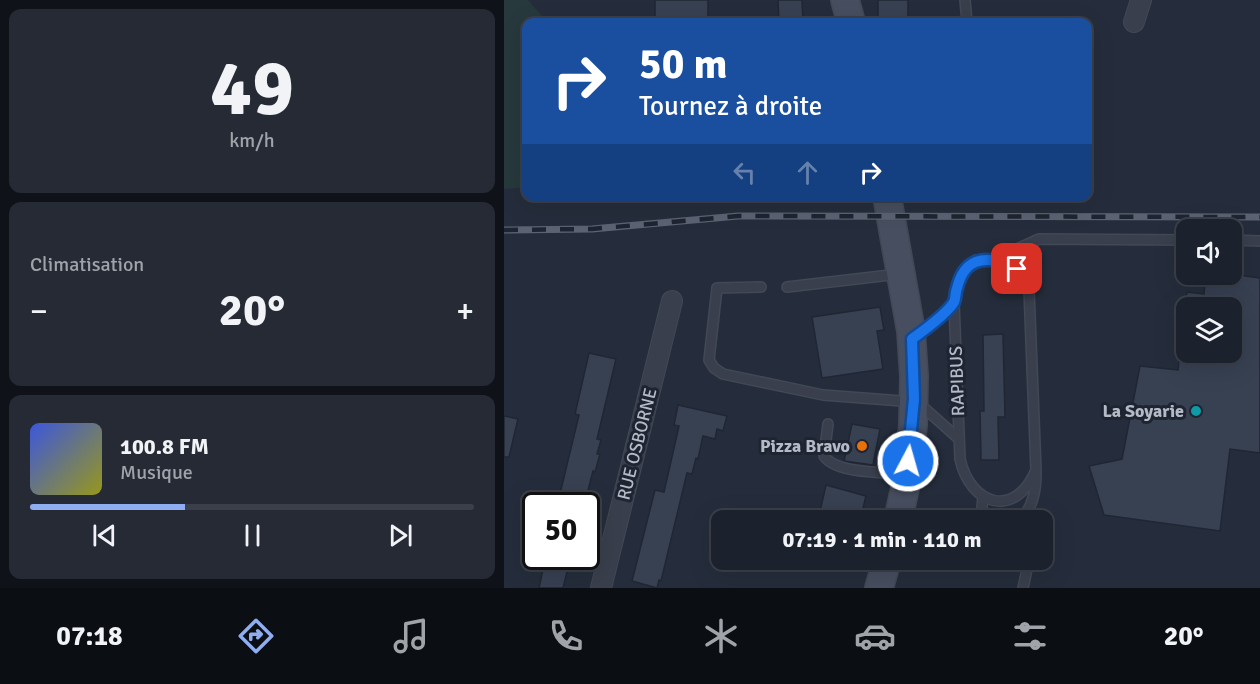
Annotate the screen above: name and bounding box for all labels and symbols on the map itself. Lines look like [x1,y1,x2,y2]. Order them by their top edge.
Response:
pin [991,243,1042,294]
street label: RAPIBUS [945,346,969,416]
street label: RUE OSBORNE [612,386,662,502]
place label: La Soyarie [1102,400,1184,422]
marker: La Soyarie [1189,404,1203,418]
position arrow [876,429,940,493]
place label: Pizza Bravo [760,435,850,457]
marker: Pizza Bravo [855,439,869,453]
speed limit sign: 50 [522,492,600,570]

